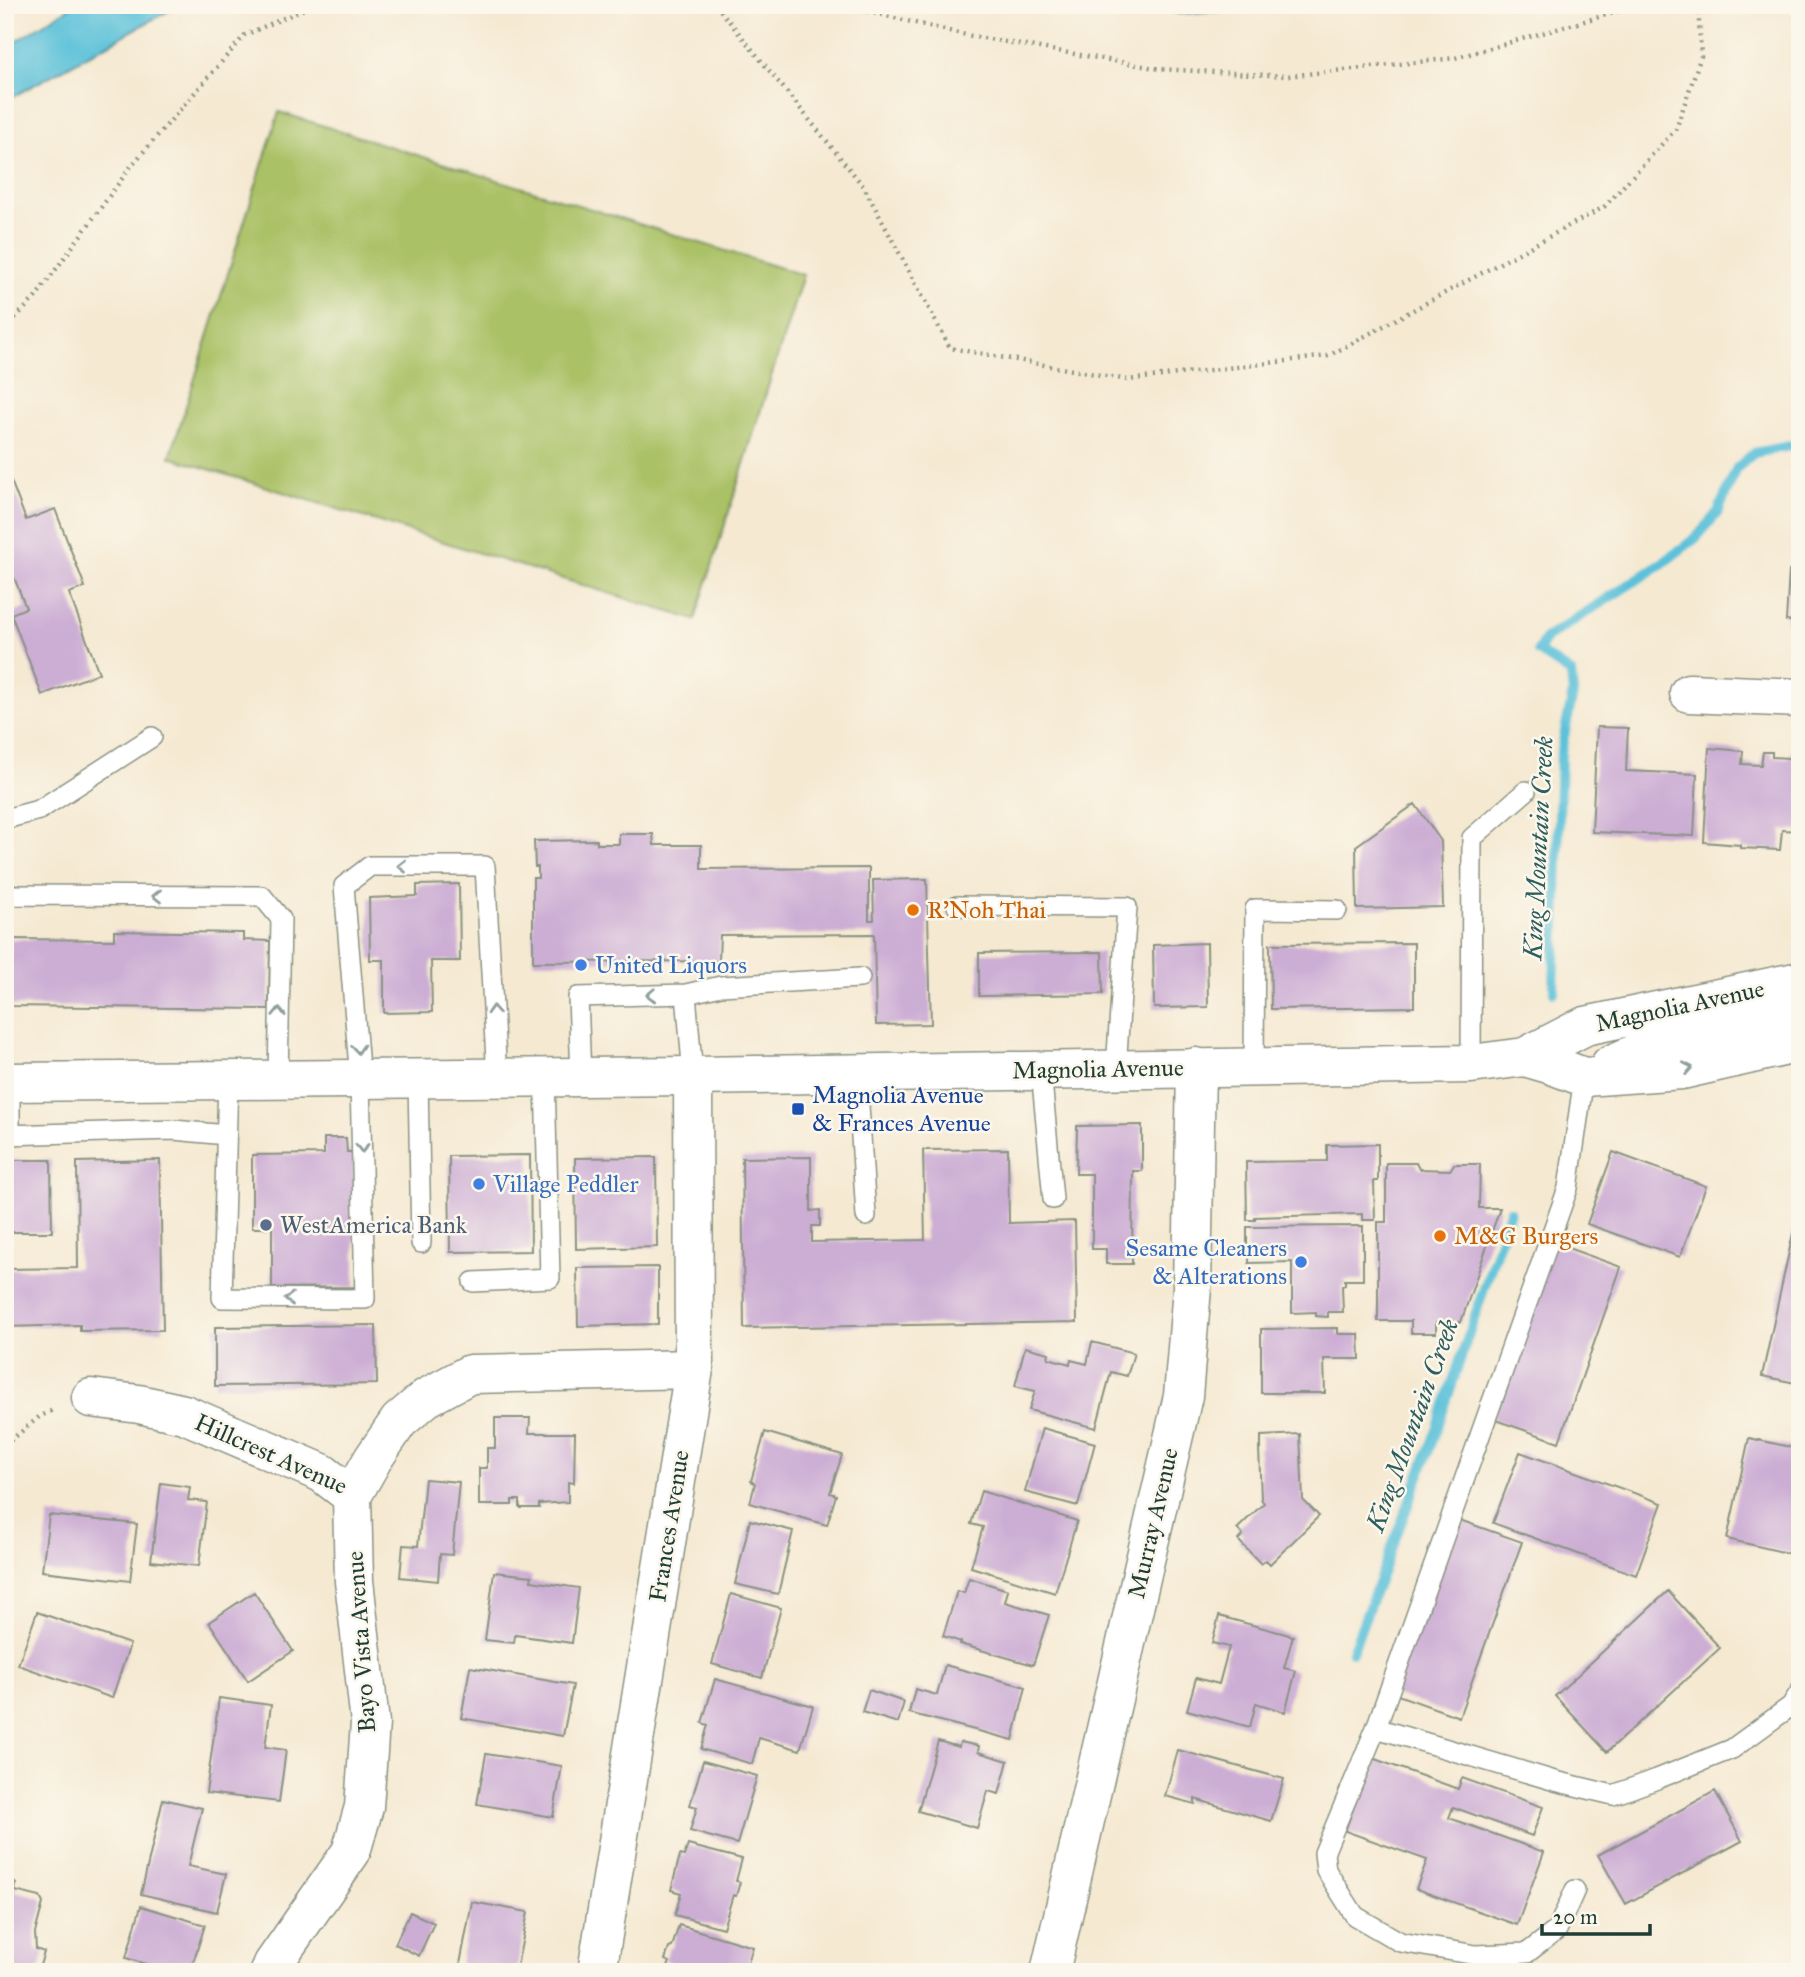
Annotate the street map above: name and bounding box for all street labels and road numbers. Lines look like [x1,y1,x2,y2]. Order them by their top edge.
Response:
street label: Magnolia Avenue [1593,973,1767,1039]
street label: Magnolia Avenue [1012,1053,1184,1085]
street label: Hillcrest Avenue [190,1407,352,1501]
street label: Murray Avenue [1121,1445,1185,1601]
street label: Frances Avenue [642,1448,696,1604]
street label: Bayo Vista Avenue [340,1550,382,1734]

